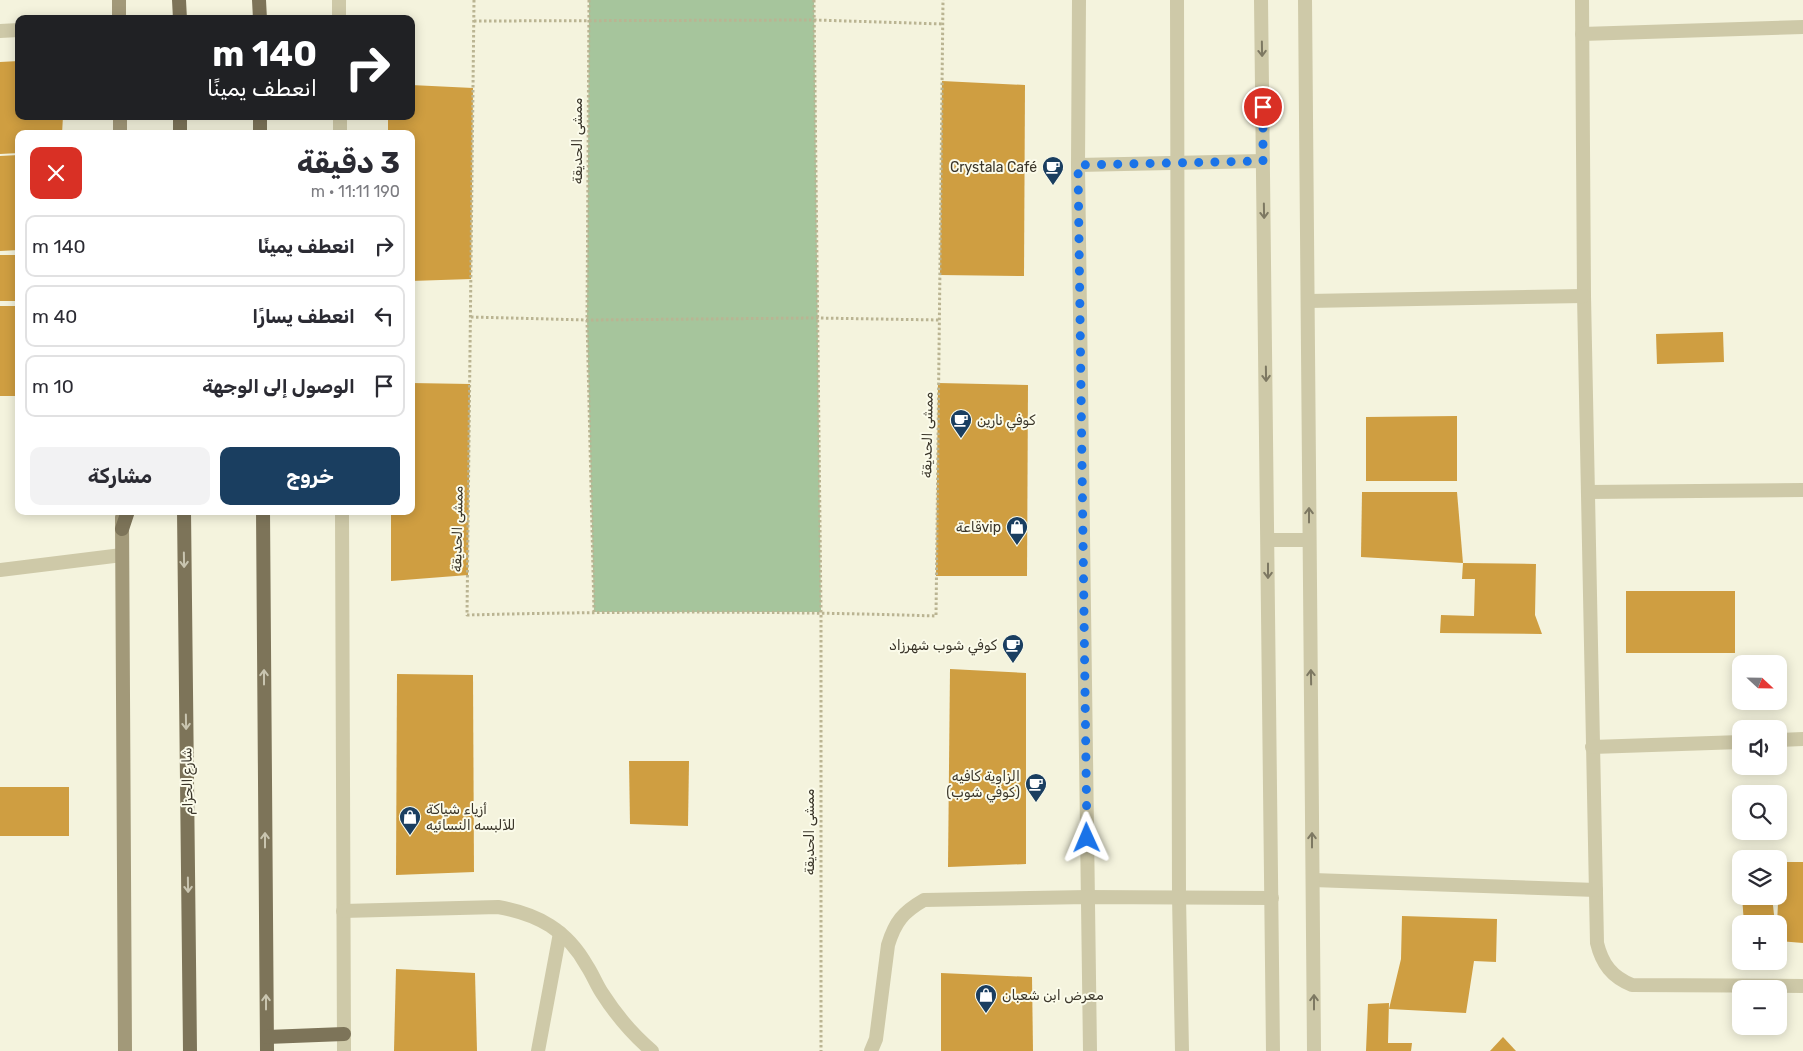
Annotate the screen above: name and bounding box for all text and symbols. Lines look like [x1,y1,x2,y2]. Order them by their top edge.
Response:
text: 140 m [212,33,317,75]
icon: right [335,35,400,100]
one-way arrow [1257,40,1267,56]
text: انعطف يمينًا [207,75,317,102]
pin [1242,86,1284,128]
icon: arrive [1249,93,1277,121]
street label: ممشى الحديقة [569,98,586,184]
text: 3 دقيقة [297,145,400,181]
button: close [30,147,82,199]
cafe icon: Crystala Café [1041,155,1065,186]
place label: Crystala Café [950,159,1037,176]
text: 190 m · 11:11 [311,182,400,201]
one-way arrow [1259,202,1269,219]
icon: right [370,232,398,260]
text: 140 m [32,235,86,258]
text: انعطف يمينًا [258,235,355,258]
icon: left [370,302,398,330]
text: 40 m [32,305,77,328]
text: انعطف يسارًا [252,305,355,328]
one-way arrow [1261,365,1271,381]
icon: arrive [370,372,398,400]
text: 10 m [32,375,74,398]
text: الوصول إلى الوجهة [202,375,355,398]
street label: ممشى الحديقة [918,391,937,478]
cafe icon: كوفي نارين [949,408,973,439]
place label: كوفي نارين [977,412,1036,431]
button: مشاركة [30,447,210,505]
button: خروج [220,447,400,505]
street label: ممشى الحديقة [448,485,467,572]
one-way arrow [1304,507,1314,524]
shop icon: قاعةvip [1005,515,1029,546]
place label: قاعةvip [956,519,1001,536]
one-way arrow [180,552,189,568]
one-way arrow [1263,562,1273,579]
cafe icon: كوفي شوب شهرزاد [1001,633,1025,664]
place label: كوفي شوب شهرزاد [889,637,998,656]
north arrow [1732,655,1788,710]
map controls [1732,655,1787,1035]
one-way arrow [259,670,269,686]
one-way arrow [1306,670,1316,686]
one-way arrow [181,714,191,730]
button: sound [1732,720,1787,775]
street label: شارع الحزام [178,747,199,815]
place label: الزاوية كافيه (كوفي شوب) [946,768,1020,803]
cafe icon: الزاوية كافيه (كوفي شوب) [1024,772,1048,803]
button: search [1732,785,1787,840]
street label: ممشى الحديقة [801,789,818,875]
place label: أزياء شياكة للألبسه النسائيه [426,801,515,834]
shop icon: أزياء شياكة للألبسه النسائيه [398,805,422,836]
position arrow [1060,811,1112,863]
one-way arrow [260,832,270,848]
one-way arrow [1307,832,1317,848]
button: layers [1732,850,1787,905]
one-way arrow [183,876,193,893]
button: + [1732,915,1787,970]
button: − [1732,980,1787,1035]
shop icon: معرض ابن شعبان [974,983,998,1014]
place label: معرض ابن شعبان [1002,987,1104,1004]
one-way arrow [262,995,271,1011]
one-way arrow [1309,995,1318,1011]

